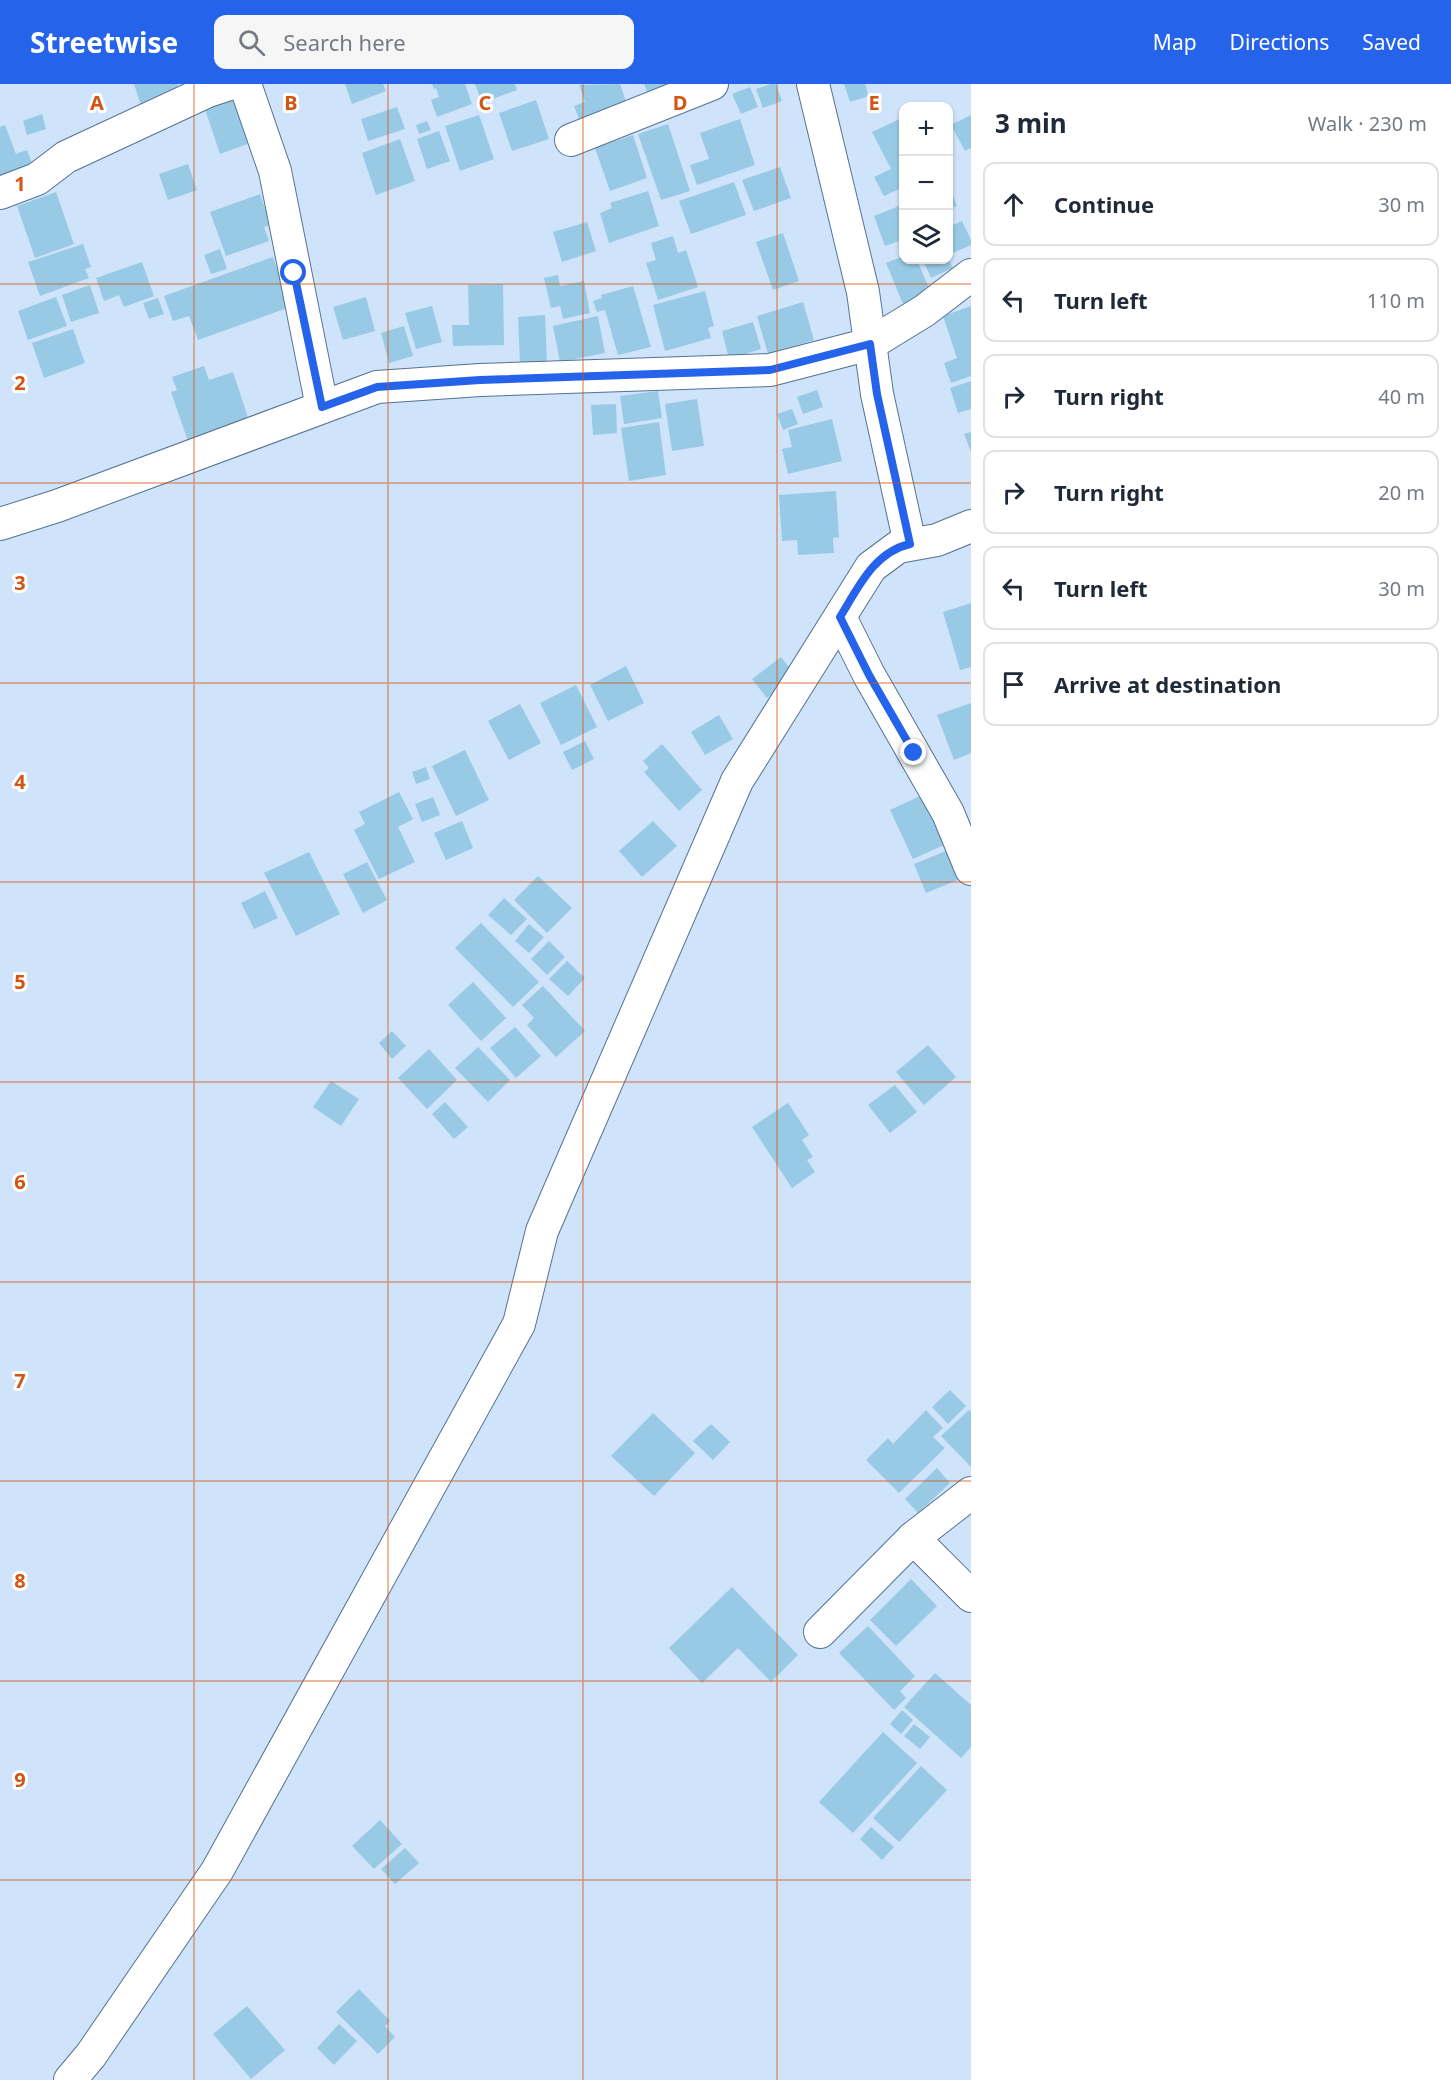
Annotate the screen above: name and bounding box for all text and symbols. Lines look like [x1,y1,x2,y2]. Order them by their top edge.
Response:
search box [214,15,634,69]
text: Streetwise [30,23,178,61]
icon: search [235,26,268,59]
text: Search here [283,27,406,57]
text: Map [1153,28,1197,56]
text: Directions [1230,28,1329,56]
text: Saved [1362,28,1421,56]
text: A [90,89,104,116]
text: B [284,89,298,116]
text: C [479,89,492,116]
text: D [673,89,687,116]
text: E [868,89,880,116]
map controls [899,102,953,264]
button: + [899,102,953,156]
text: 3 min [995,105,1067,141]
text: Walk · 230 m [1308,110,1427,137]
button: − [899,156,953,210]
text: 1 [14,170,26,197]
icon: ahead [997,188,1030,221]
text: Continue [1054,189,1154,219]
text: 30 m [1378,191,1425,218]
button: layers [899,210,953,264]
route start [280,259,306,285]
icon: left [997,284,1030,317]
text: Turn left [1054,285,1148,315]
text: 110 m [1367,287,1425,314]
text: 2 [14,369,26,396]
icon: right [997,380,1030,413]
text: Turn right [1054,381,1164,411]
text: 40 m [1378,383,1425,410]
icon: right [997,476,1030,509]
text: Turn right [1054,477,1164,507]
text: 20 m [1378,479,1425,506]
text: 3 [14,569,26,596]
icon: left [997,572,1030,605]
text: Turn left [1054,573,1148,603]
text: 30 m [1378,575,1425,602]
icon: arrive [997,668,1030,701]
text: Arrive at destination [1054,669,1281,699]
route end [900,739,926,765]
text: 4 [14,768,26,795]
text: 5 [14,968,26,995]
text: 6 [14,1168,26,1195]
text: 7 [14,1367,26,1394]
text: 8 [14,1567,26,1594]
text: 9 [14,1766,26,1793]

